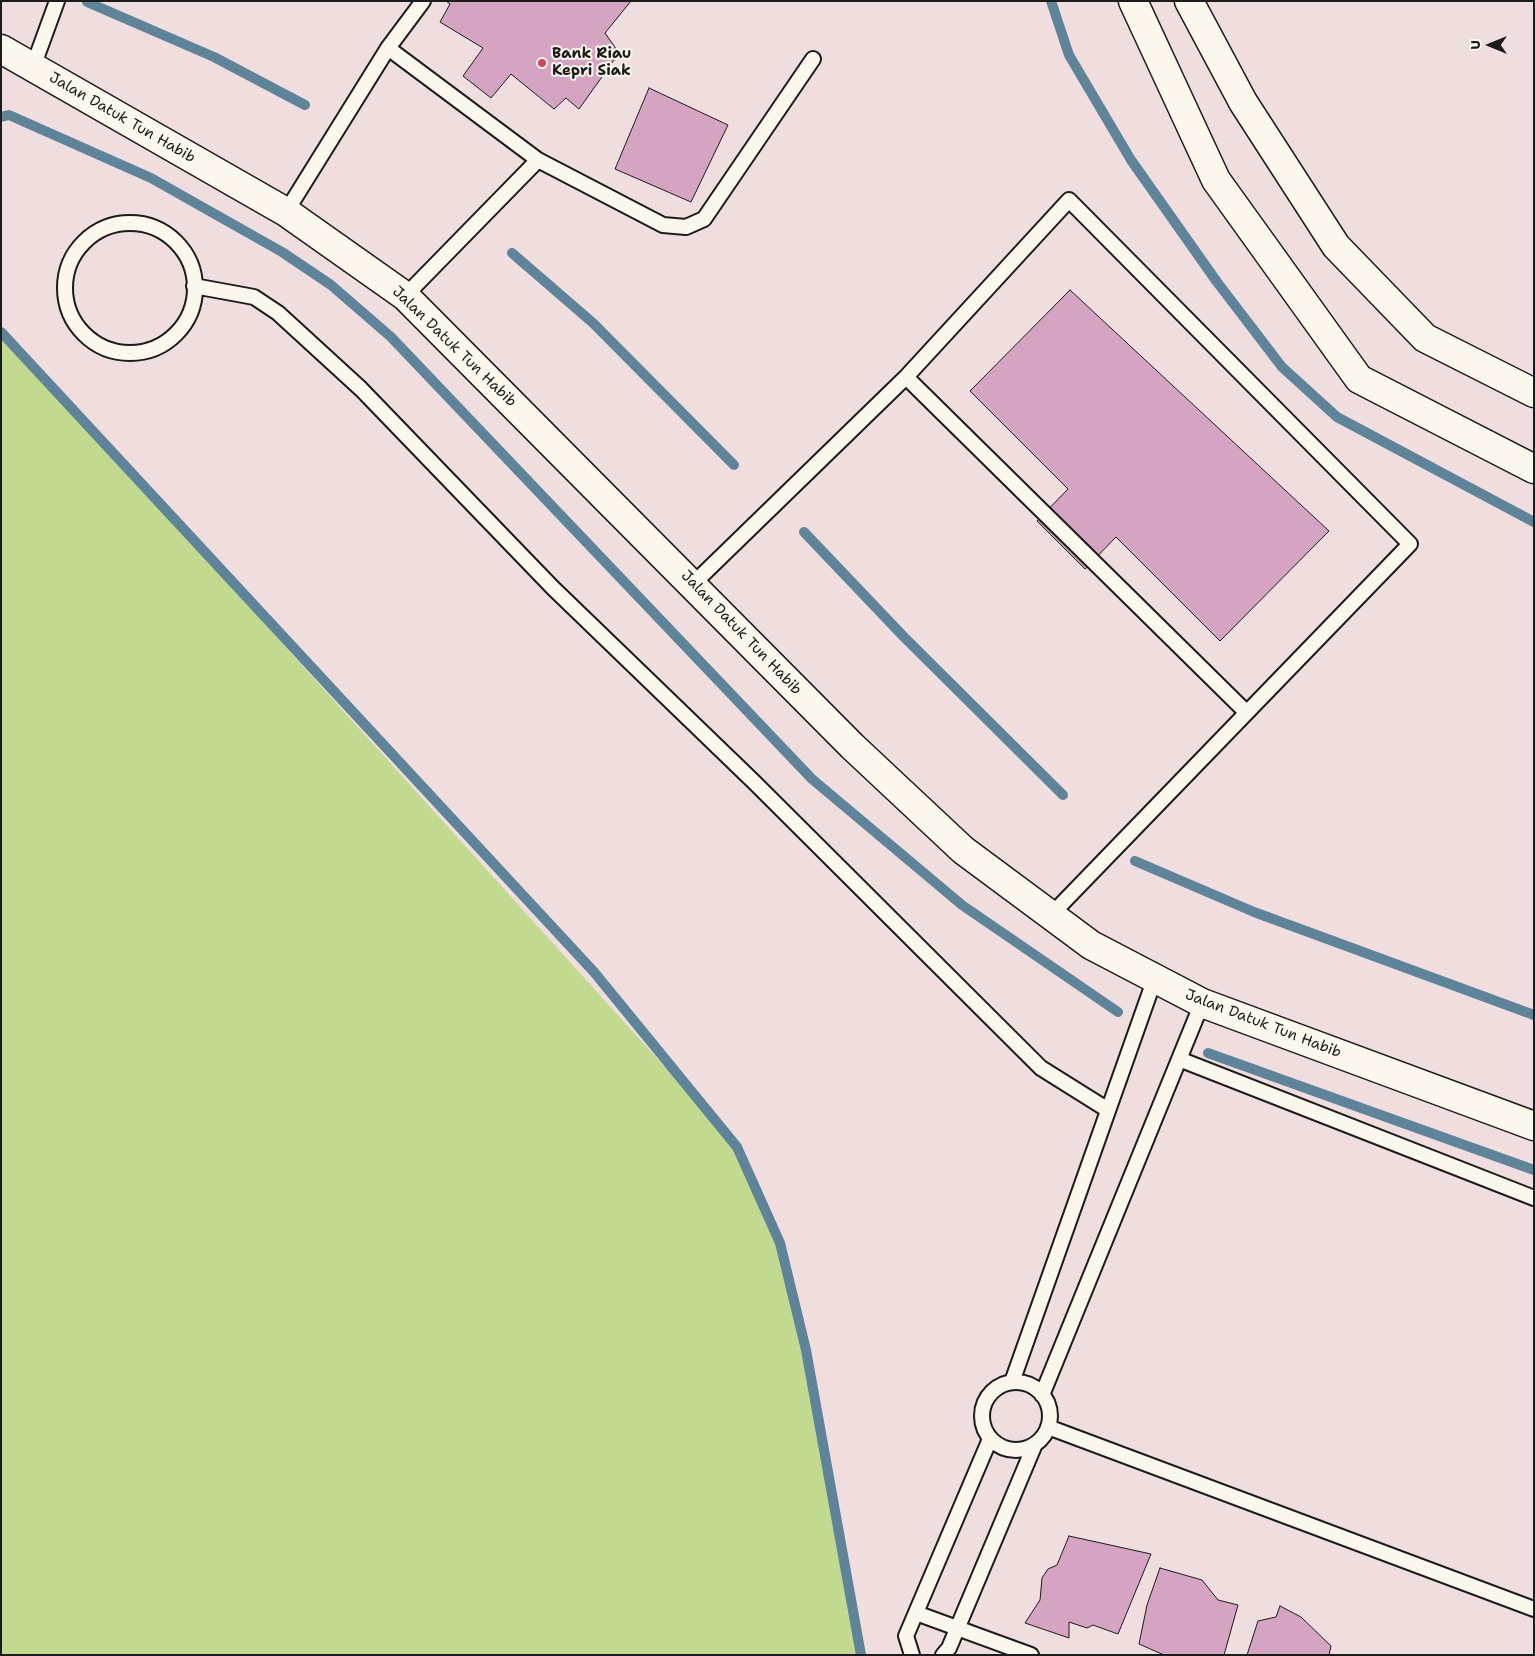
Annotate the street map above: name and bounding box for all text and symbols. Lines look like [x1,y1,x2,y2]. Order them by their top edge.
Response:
north arrow [1465,20,1515,70]
text: U [1466,40,1484,50]
place label: Bank Riau Kepri Siak [552,45,631,80]
marker: Bank Riau Kepri Siak [536,57,548,69]
street label: Jalan Datuk Tun Habib [46,69,198,167]
street label: Jalan Datuk Tun Habib [388,283,520,411]
street label: Jalan Datuk Tun Habib [677,567,805,699]
street label: Jalan Datuk Tun Habib [1182,986,1344,1062]

